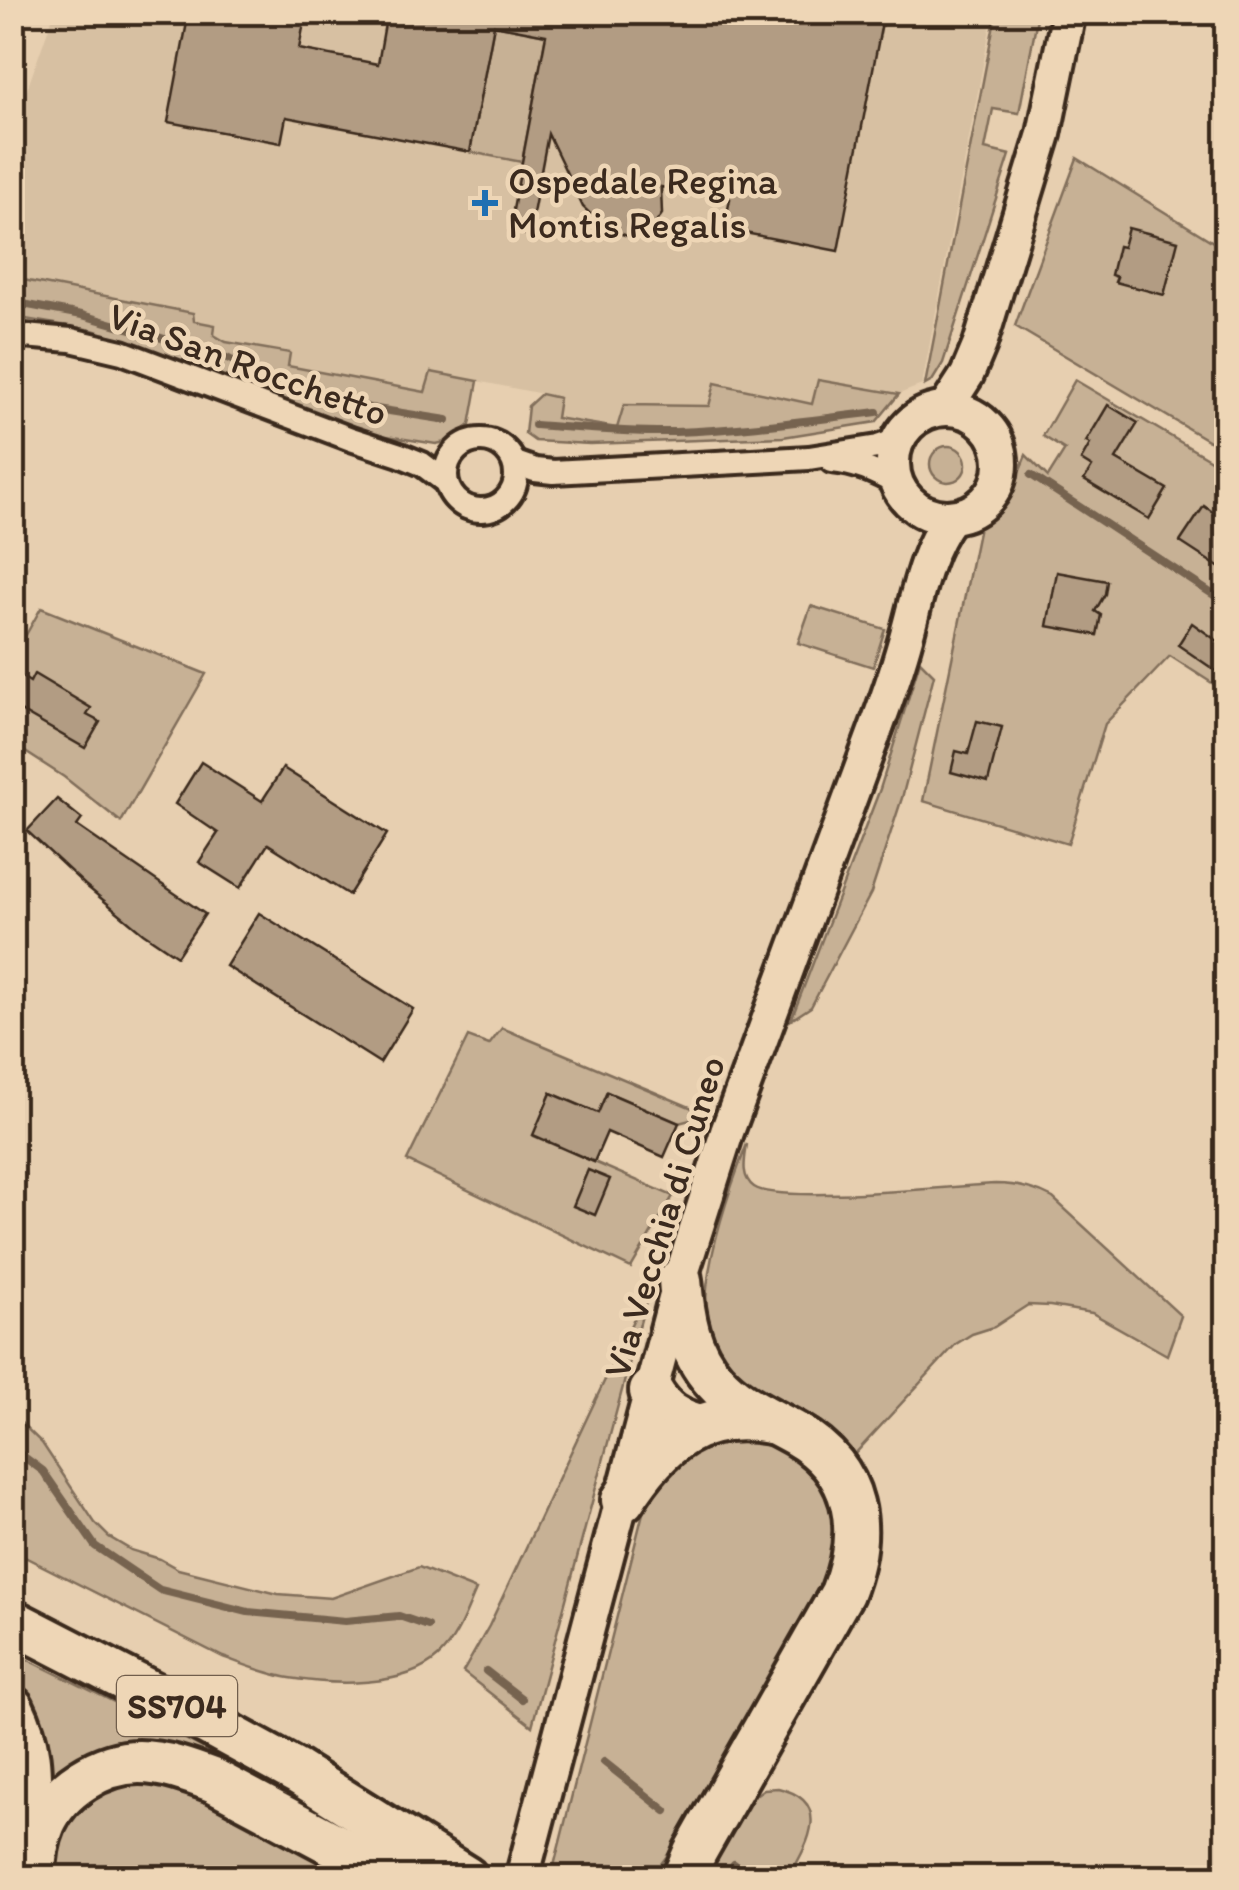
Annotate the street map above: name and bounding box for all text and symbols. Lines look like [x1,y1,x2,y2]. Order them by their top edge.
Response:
place label: Ospedale Regina Montis Regalis [508,158,778,248]
marker: Ospedale Regina Montis Regalis [472,190,498,216]
street label: Via San Rocchetto [102,292,394,436]
street label: Via Vecchia di Cuneo [593,1050,735,1384]
road number: SS704 [117,1676,237,1736]

